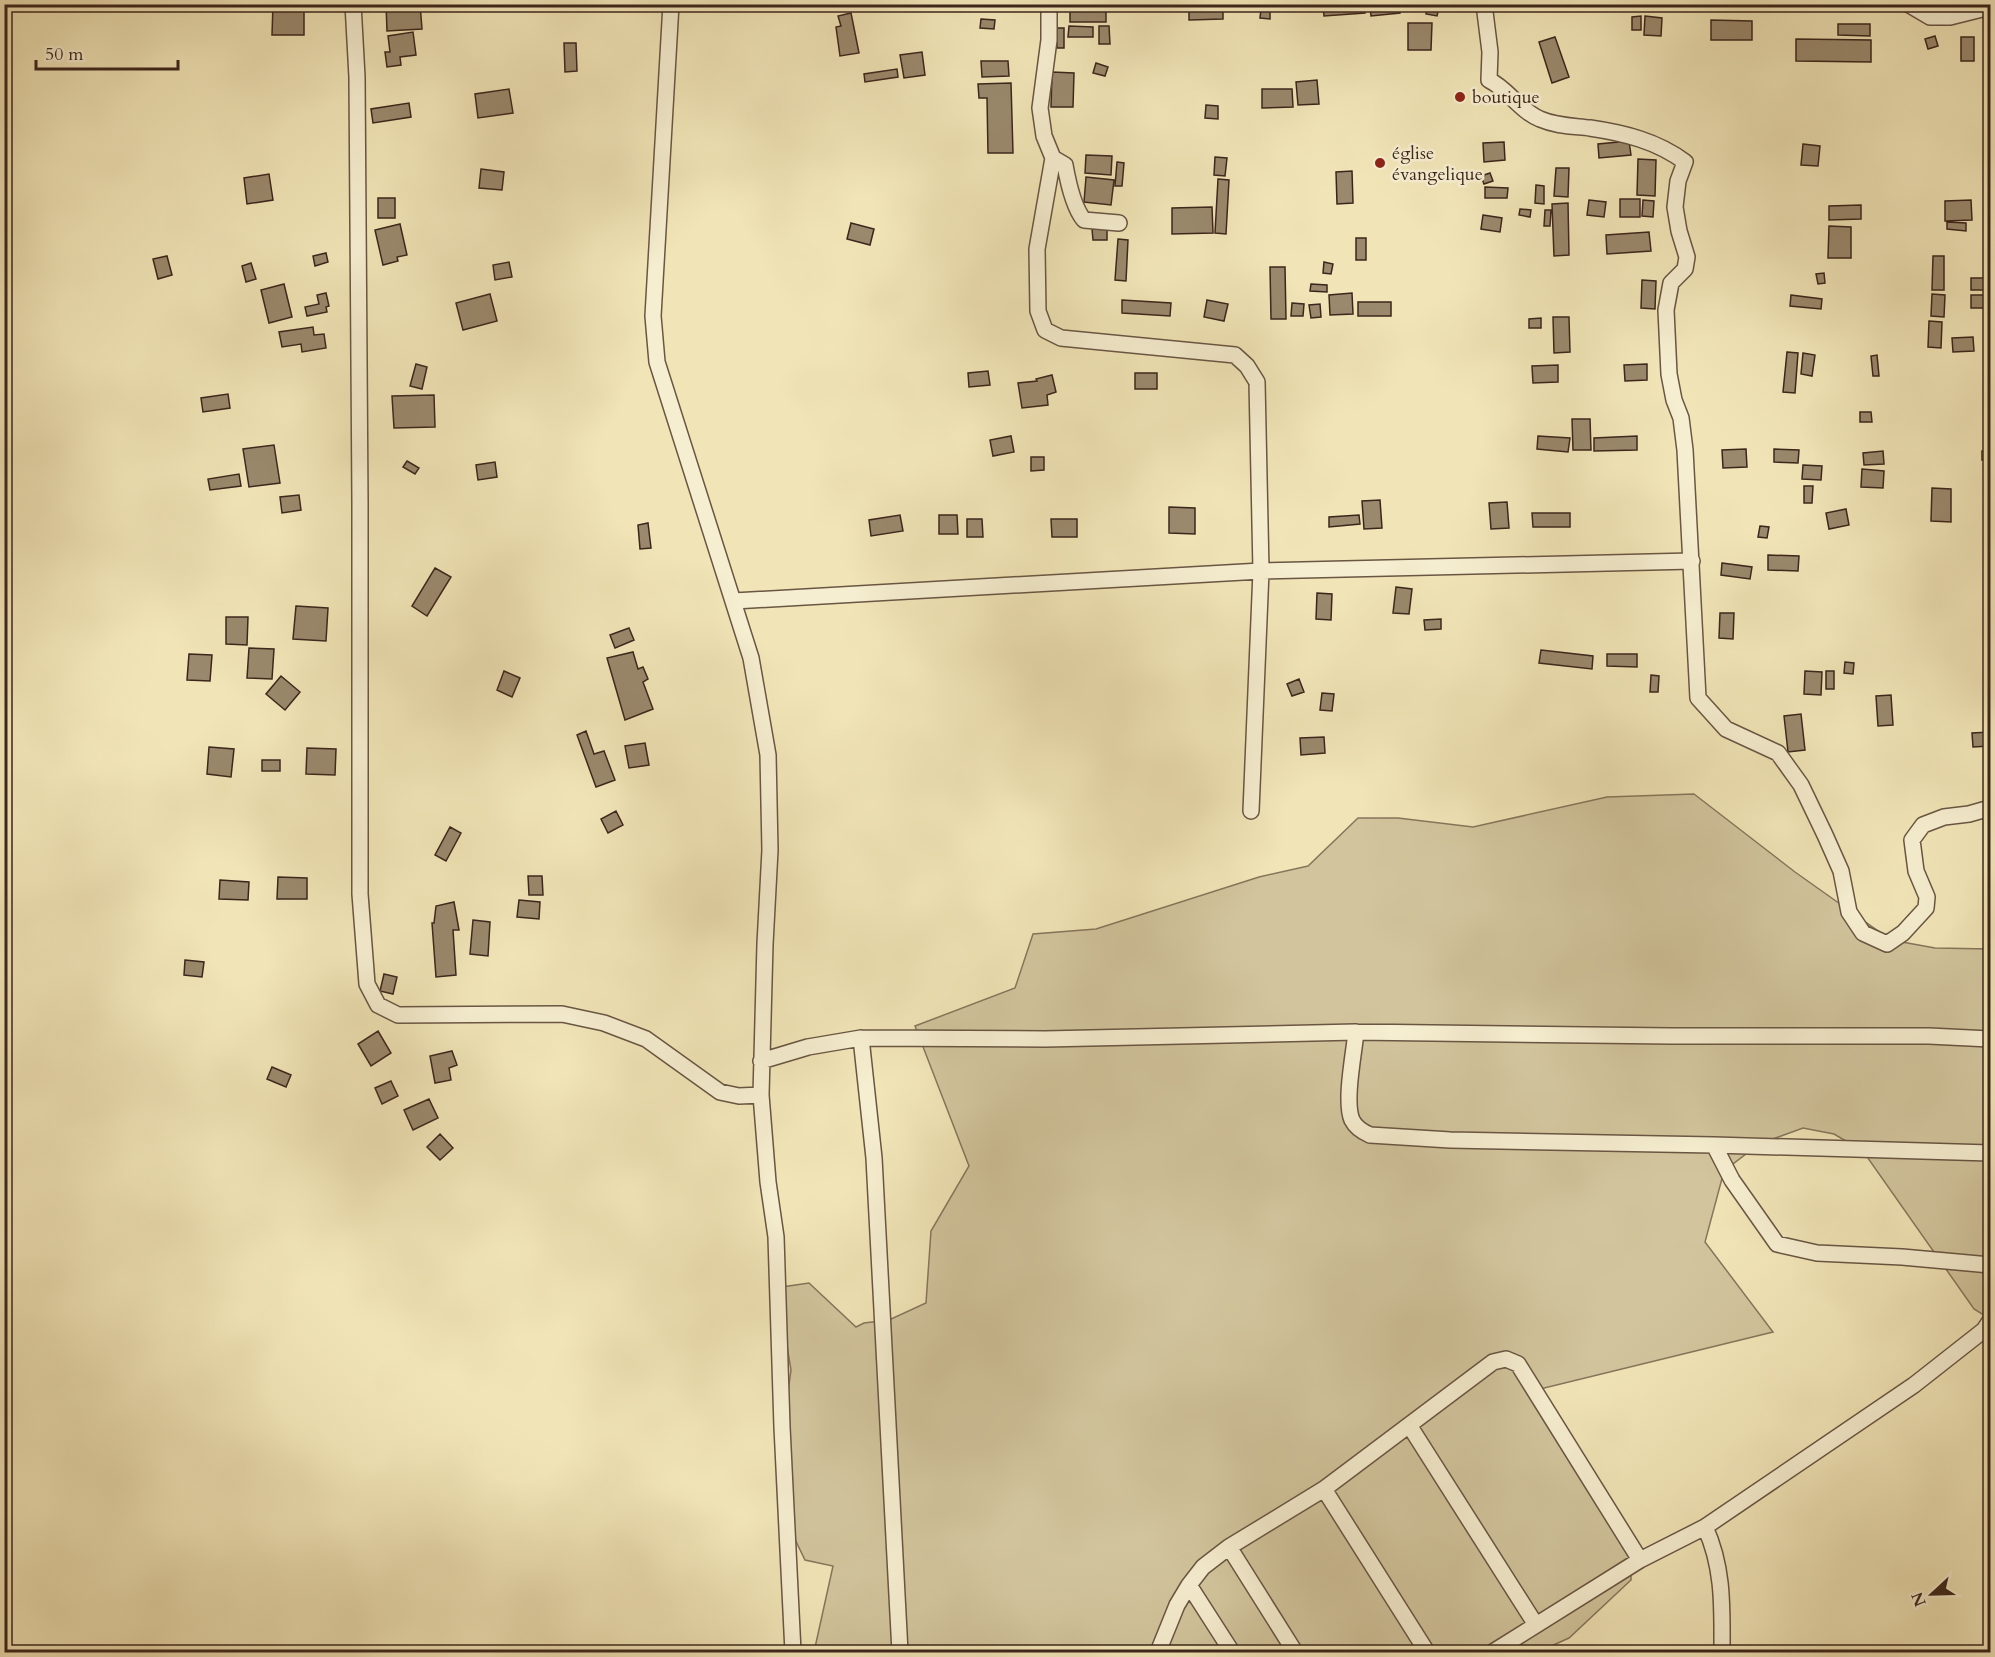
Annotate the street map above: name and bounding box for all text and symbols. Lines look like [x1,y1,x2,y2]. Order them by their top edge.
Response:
scale bar [36,33,178,71]
text: 50 m [45,42,84,67]
place label: boutique [1472,85,1540,110]
marker: boutique [1453,90,1467,104]
place label: église évangelique [1392,141,1483,187]
marker: église évangelique [1373,156,1387,170]
north arrow [1902,1564,1962,1624]
text: N [1906,1589,1932,1610]

